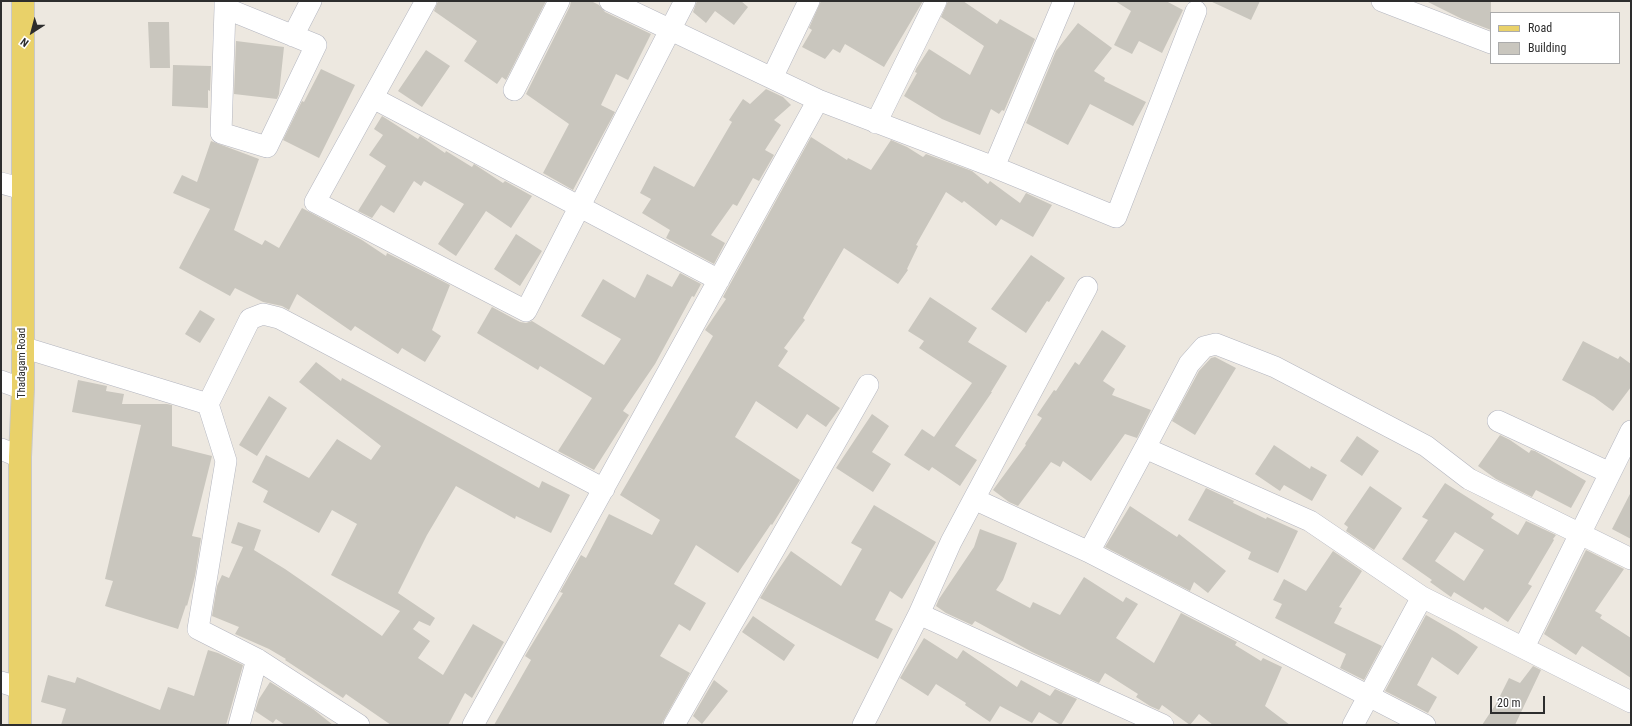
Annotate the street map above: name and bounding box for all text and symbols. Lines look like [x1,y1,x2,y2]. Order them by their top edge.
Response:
north arrow [12,12,52,52]
legend [1490,12,1620,64]
text: Road [1528,21,1552,35]
text: N [18,35,31,49]
text: Building [1528,41,1566,55]
street label: Thadagam Road [15,328,29,398]
scale bar [1492,688,1547,714]
text: 20 m [1497,696,1521,710]

